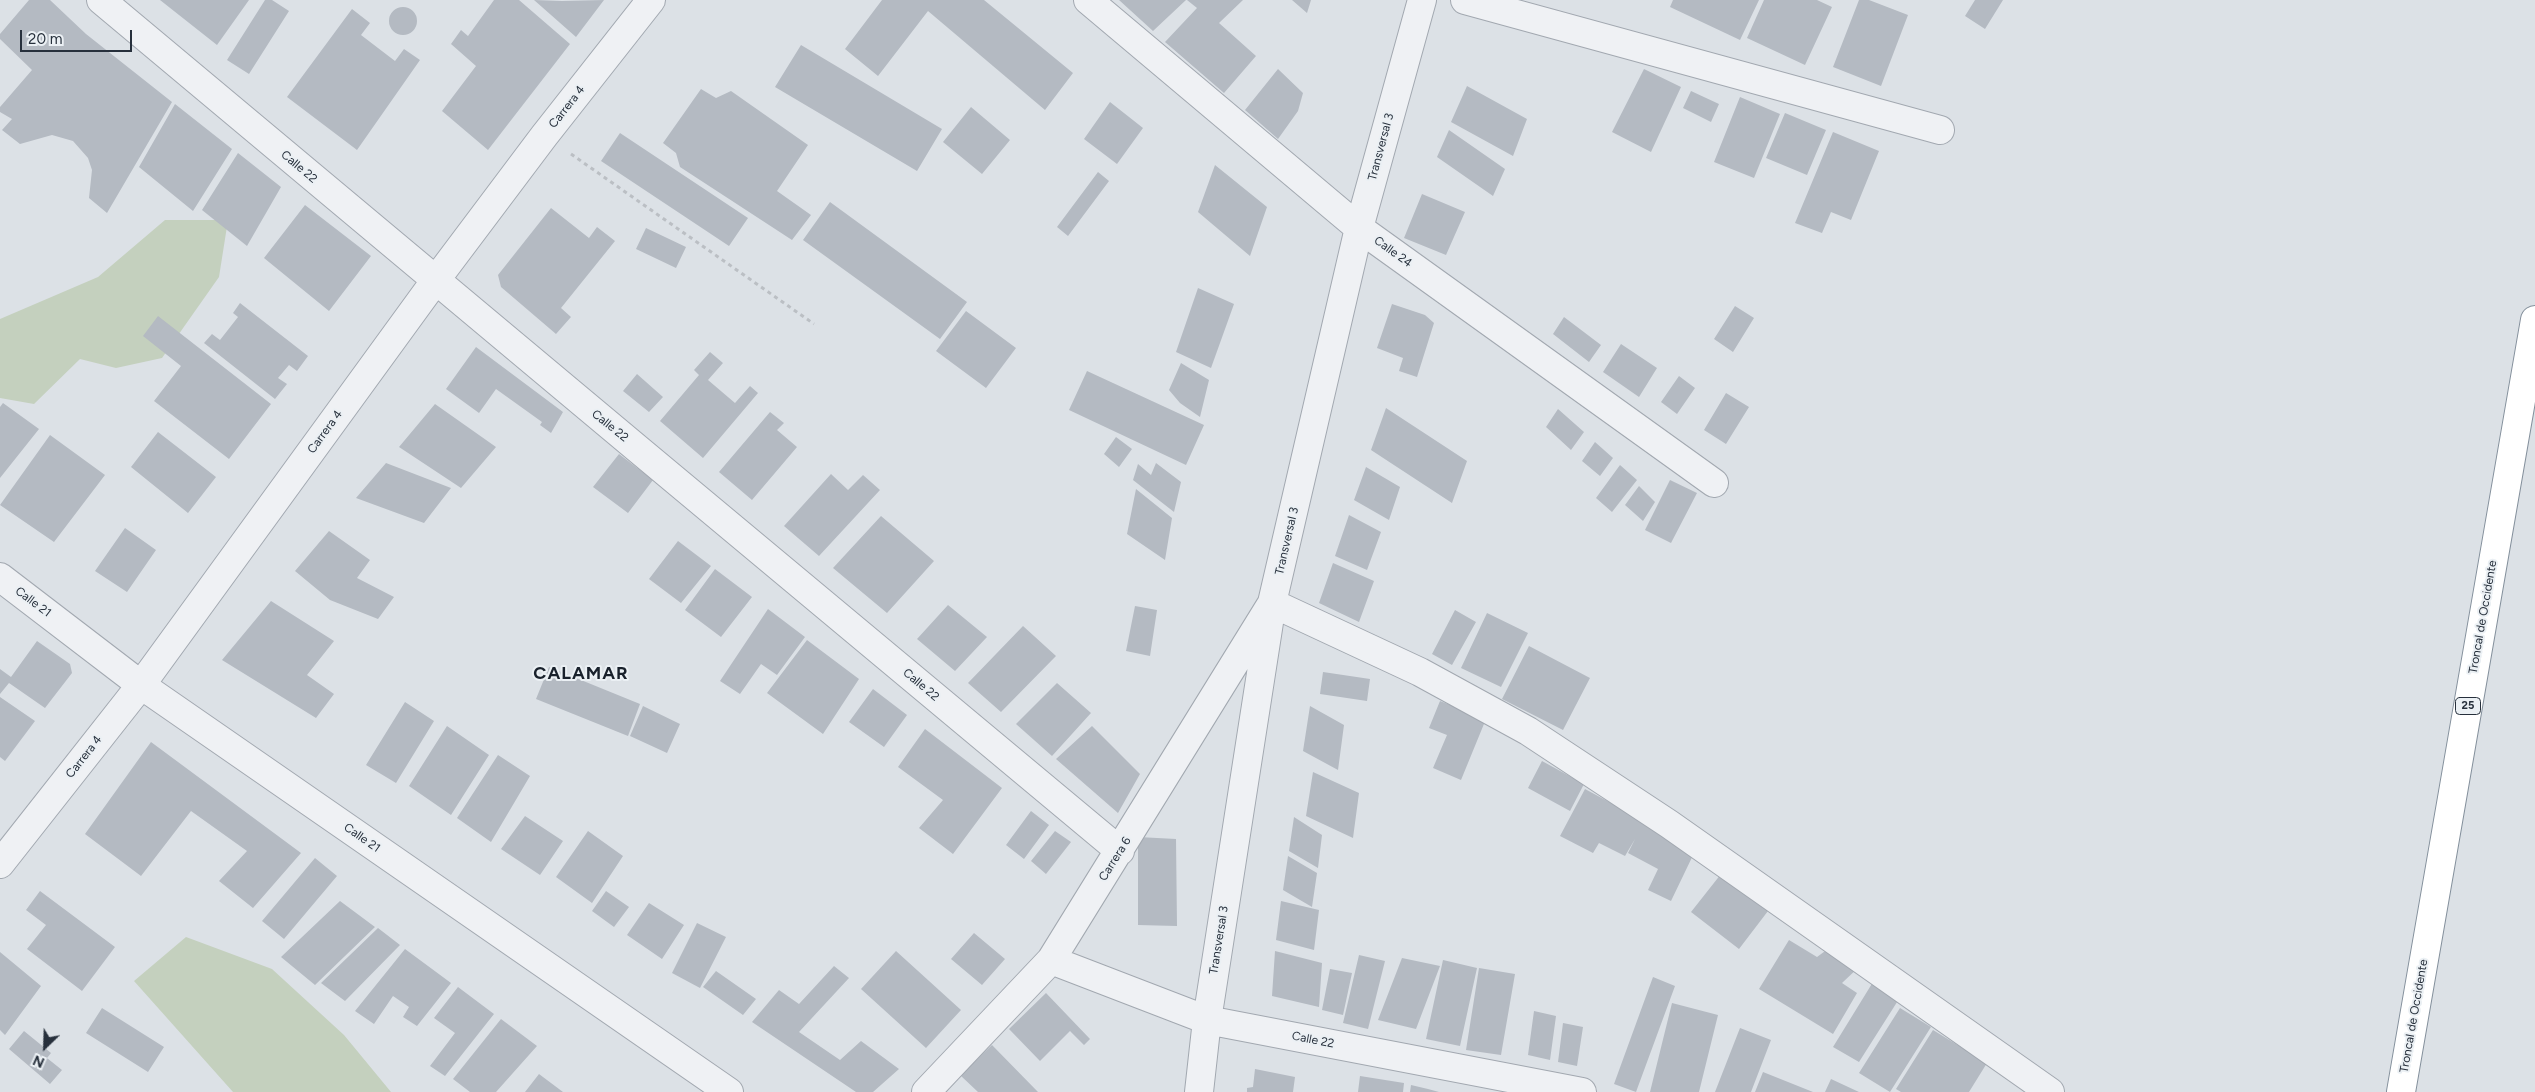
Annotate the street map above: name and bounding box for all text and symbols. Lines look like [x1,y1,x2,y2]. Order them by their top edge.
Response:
scale bar [22,20,135,52]
text: 20 m [28,30,62,48]
street label: Carrera 4 [546,83,588,131]
street label: Transversal 3 [1365,112,1397,182]
street label: Calle 22 [278,148,320,186]
street label: Calle 24 [1371,233,1415,271]
street label: Calle 22 [589,407,631,445]
street label: Carrera 4 [304,408,346,456]
street label: Transversal 3 [1272,506,1302,576]
street label: Troncal de Occidente [2466,559,2500,675]
street label: Calle 21 [12,584,54,620]
district label: CALAMAR [532,663,630,685]
street label: Calle 22 [900,666,942,704]
road number: 25 [2456,698,2480,714]
street label: Carrera 4 [63,733,105,781]
street label: Calle 21 [341,820,383,856]
street label: Carrera 6 [1096,834,1134,884]
street label: Transversal 3 [1206,905,1232,975]
street label: Troncal de Occidente [2397,958,2431,1074]
north arrow [20,1022,70,1072]
street label: Calle 22 [1291,1029,1335,1051]
text: N [30,1051,47,1071]

